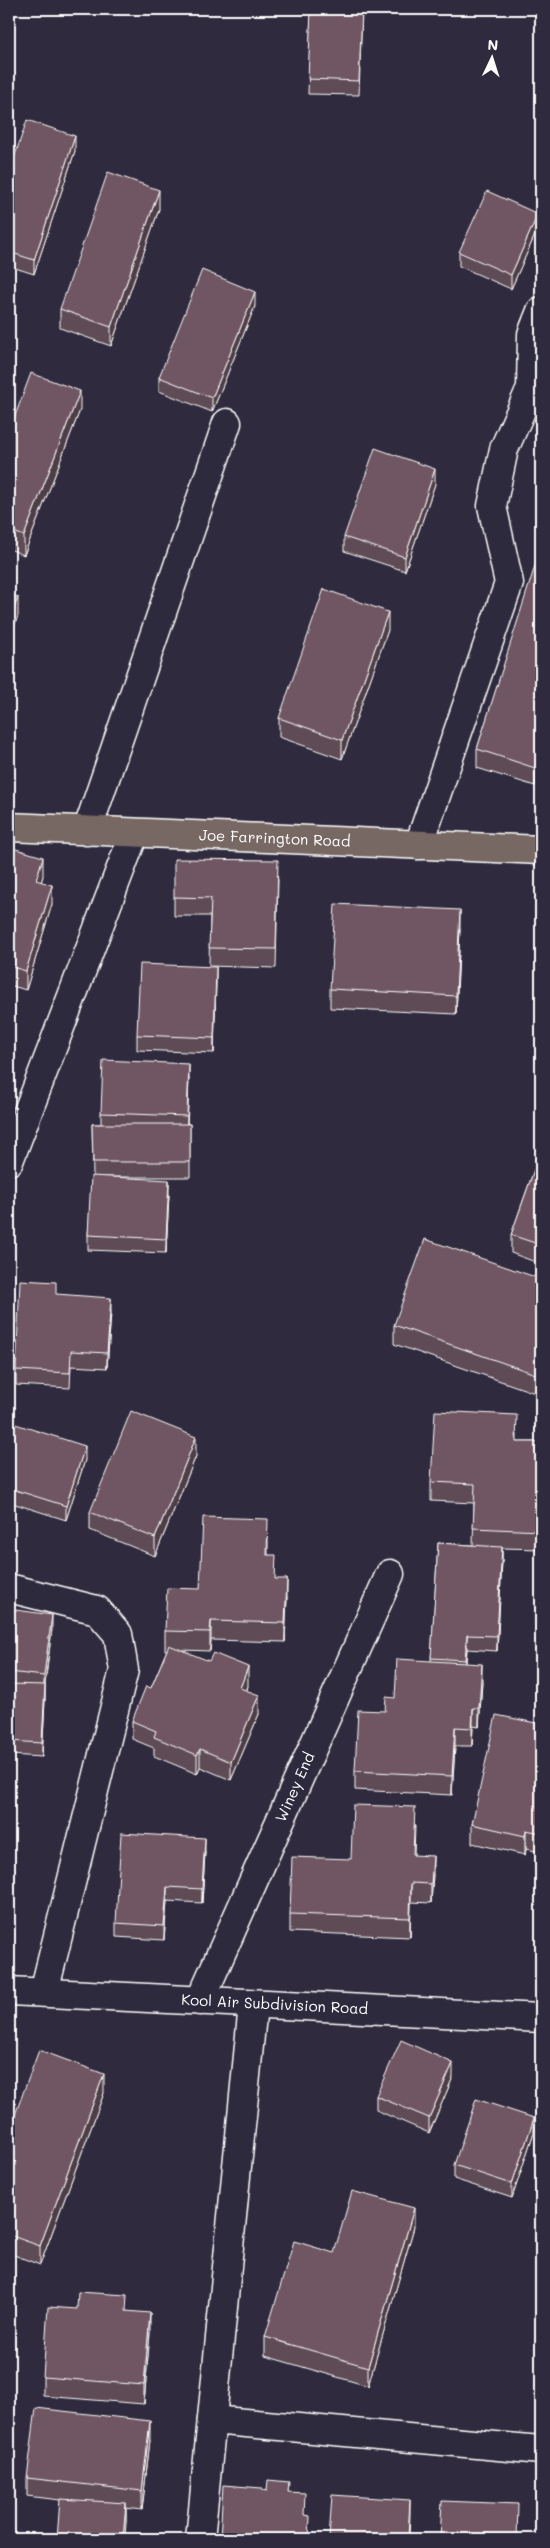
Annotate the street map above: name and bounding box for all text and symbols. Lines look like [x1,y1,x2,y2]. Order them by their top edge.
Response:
north arrow [468,32,518,82]
text: N [487,35,499,54]
street label: Joe Farrington Road [199,824,351,851]
street label: Winey End [270,1749,318,1825]
street label: Kool Air Subdivision Road [181,1989,369,2018]

